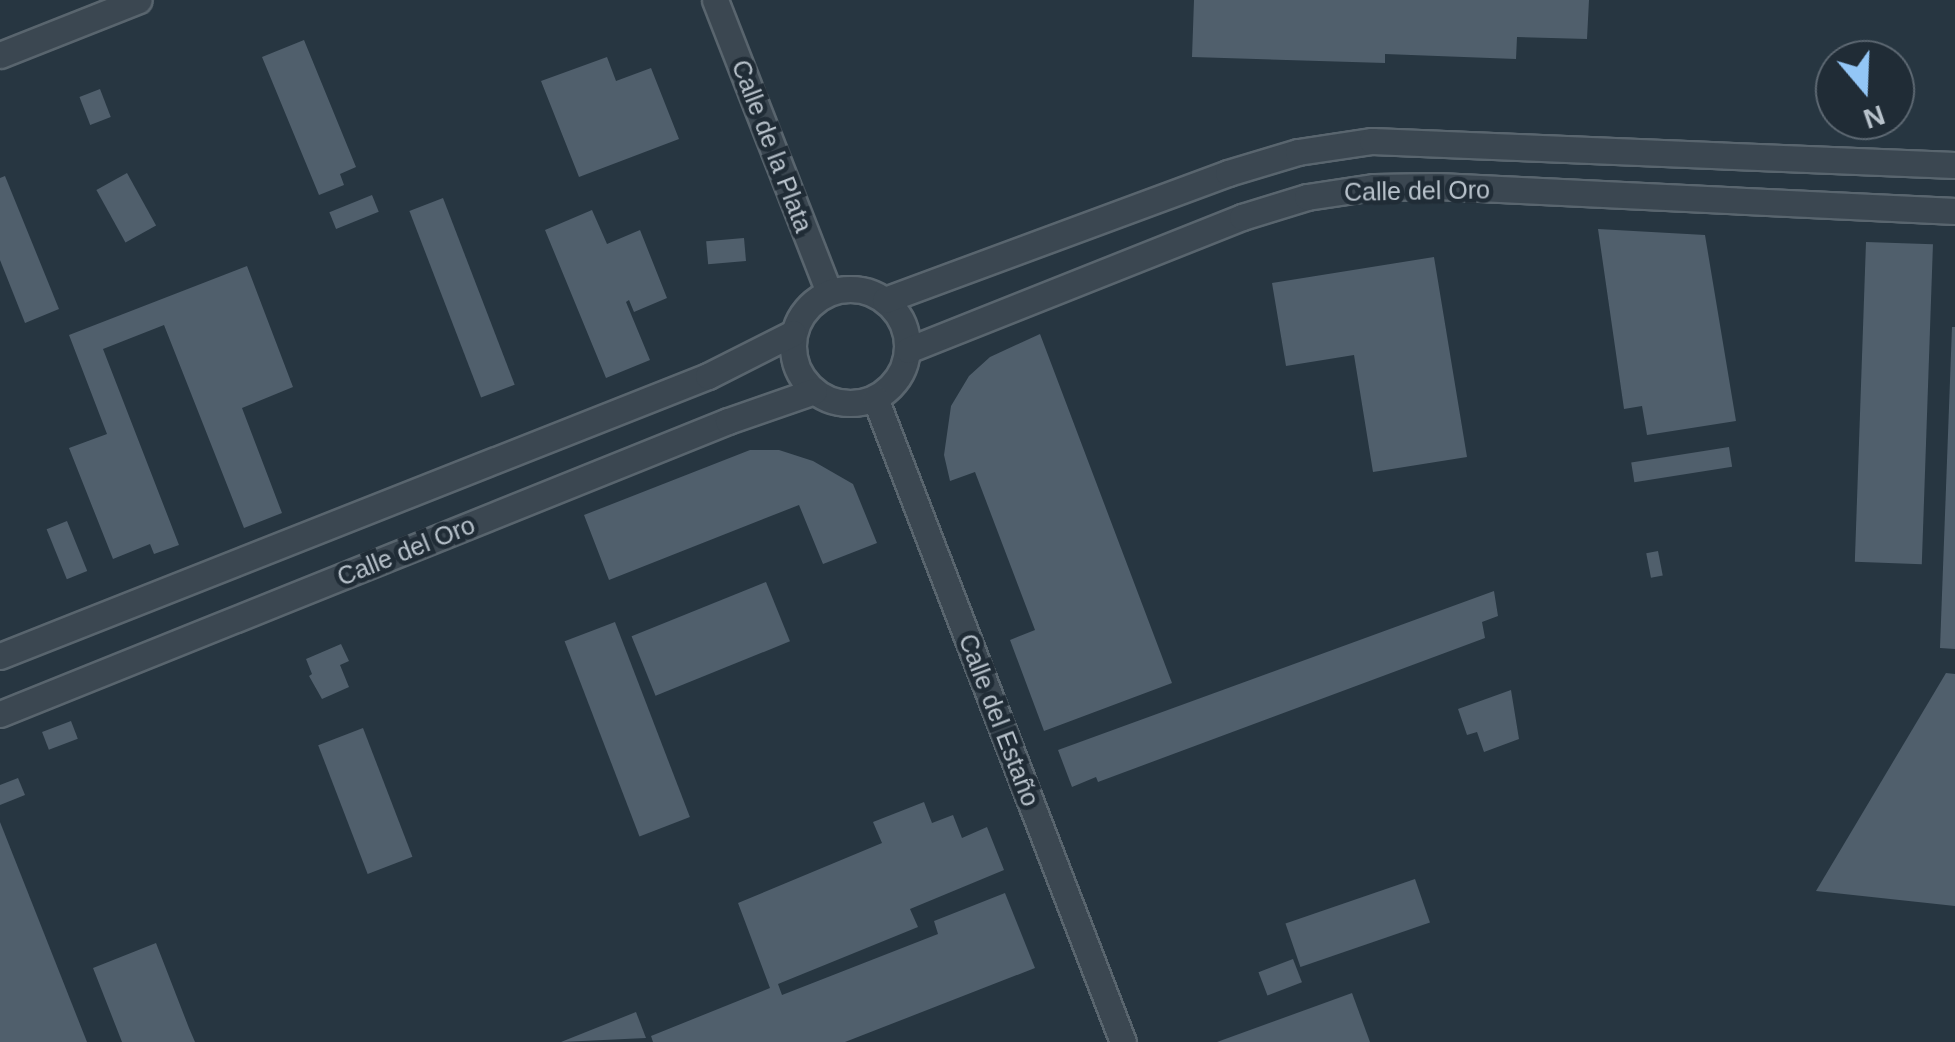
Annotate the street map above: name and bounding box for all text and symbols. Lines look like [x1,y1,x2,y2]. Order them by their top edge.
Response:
north arrow [1815,40,1915,140]
street label: Calle de la Plata [725,56,819,236]
text: N [1860,99,1889,135]
street label: Calle del Oro [1344,175,1490,207]
street label: Calle del Oro [333,510,479,592]
street label: Calle del Estaño [952,630,1046,810]

